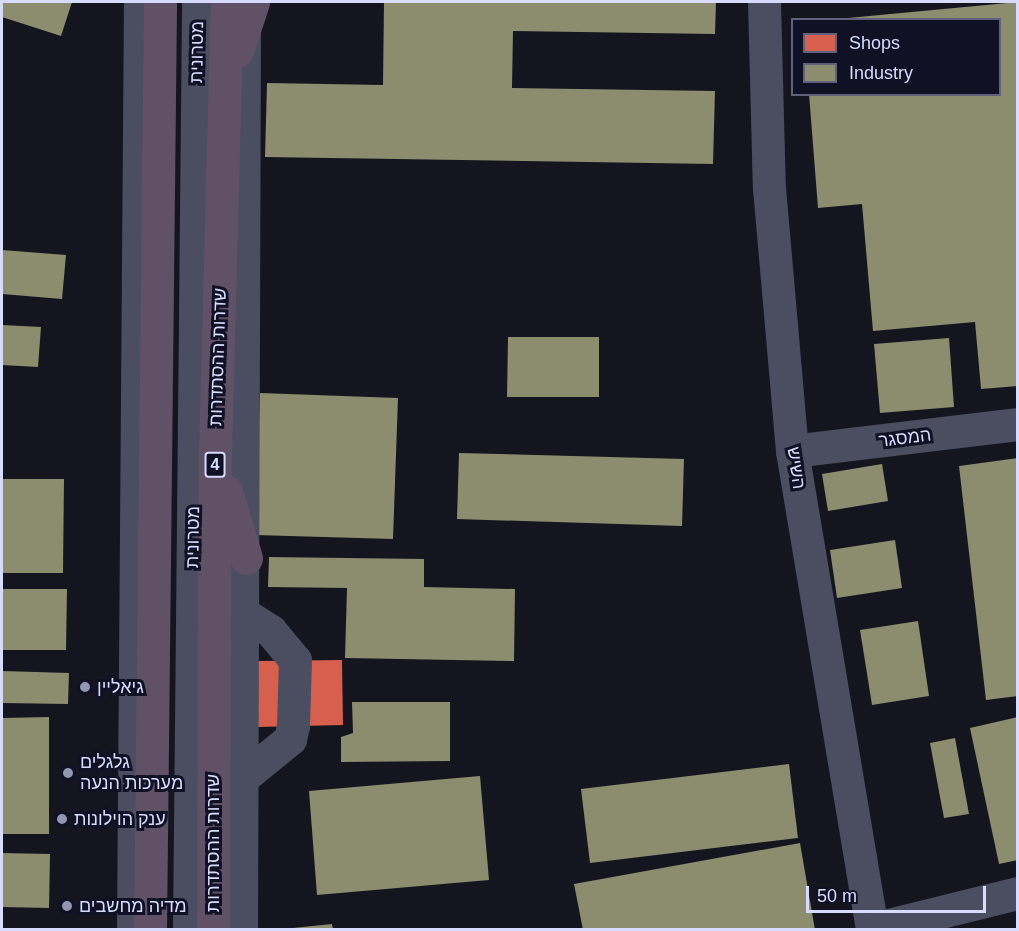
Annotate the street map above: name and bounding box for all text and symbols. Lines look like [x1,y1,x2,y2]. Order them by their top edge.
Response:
legend [791,18,1001,96]
street label: מטרונית [186,21,208,83]
text: Shops [849,33,900,53]
text: Industry [849,63,913,83]
street label: שדרות ההסתדרות [205,287,231,427]
street label: המסגר [877,424,933,452]
street label: השיש [782,446,810,490]
road number: 4 [204,452,226,478]
street label: מטרונית [182,506,204,568]
place label: גיאליין [97,676,144,698]
marker: גיאליין [78,680,92,694]
place label: גלגלים מערכות הנעה [80,752,183,795]
marker: גלגלים מערכות הנעה [61,766,75,780]
street label: שדרות ההסתדרות [202,774,224,912]
place label: ענק הוילונות [74,808,166,830]
marker: ענק הוילונות [55,812,69,826]
scale bar [809,874,989,912]
text: 50 m [817,886,857,906]
place label: מדיה מחשבים [79,895,187,917]
marker: מדיה מחשבים [60,899,74,913]

